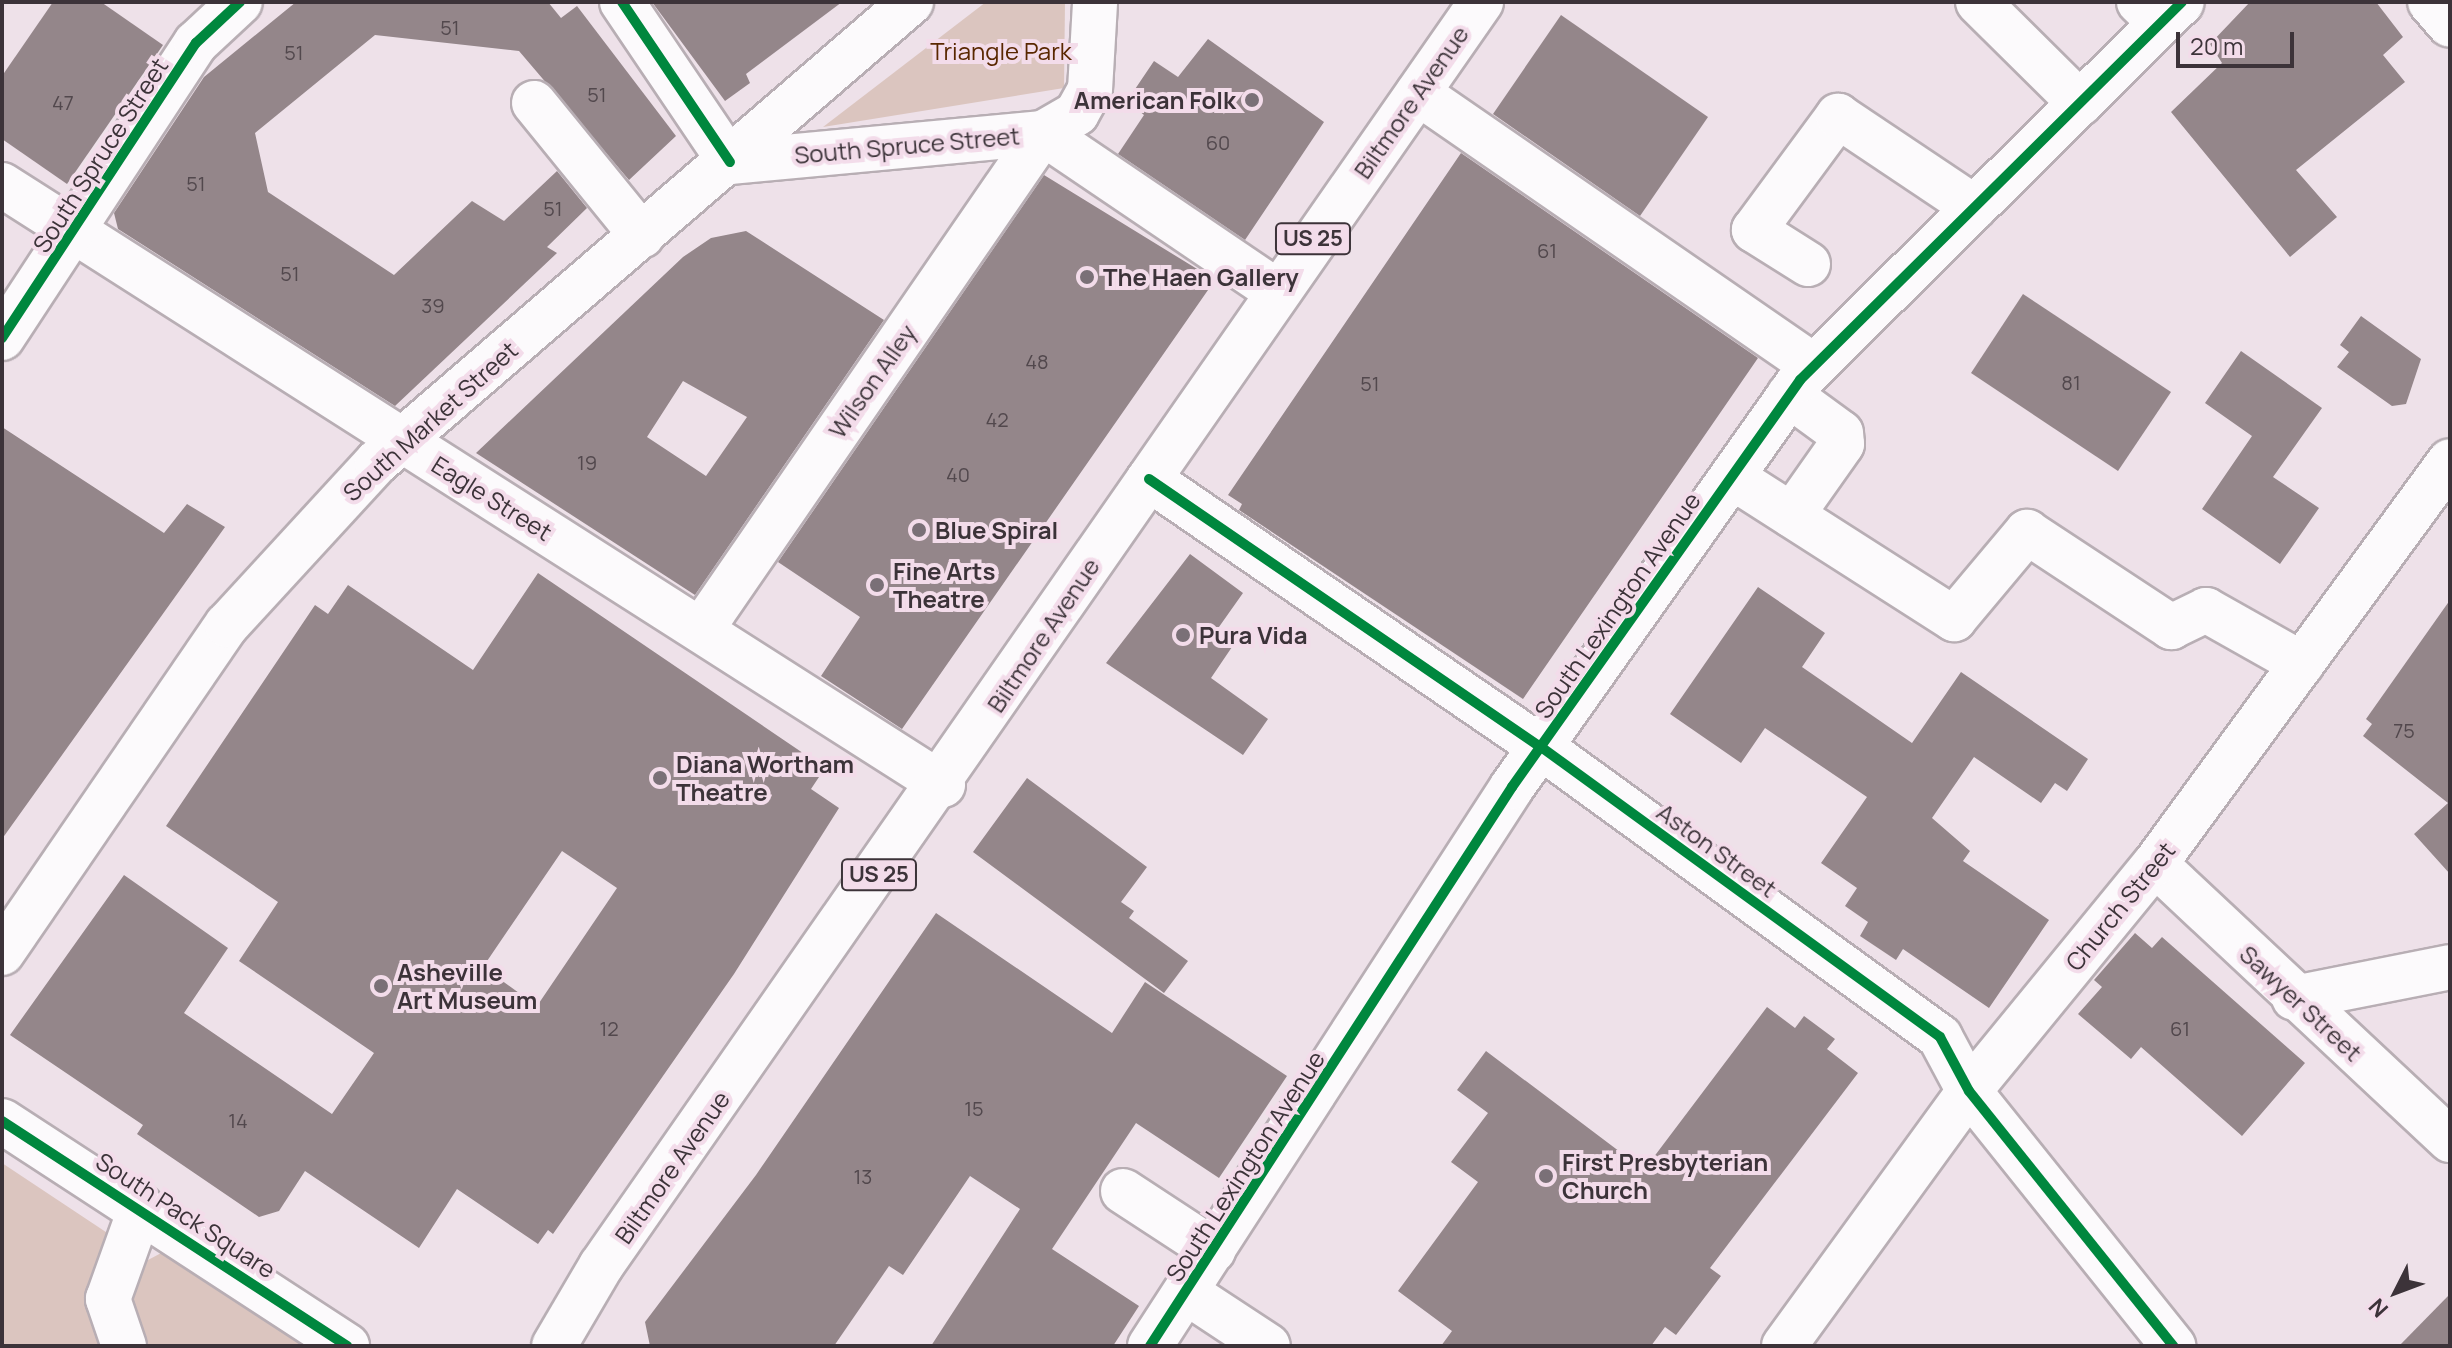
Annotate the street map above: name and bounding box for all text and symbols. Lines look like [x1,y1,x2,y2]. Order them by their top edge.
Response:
house number: 51 [440,15,460,39]
scale bar [2180,16,2298,66]
street label: Biltmore Avenue [1348,20,1474,184]
text: 20 m [2190,29,2243,62]
park label: Triangle Park [930,37,1072,65]
house number: 51 [284,40,304,64]
street label: South Spruce Street [26,52,174,258]
house number: 51 [587,82,607,106]
place label: American Folk [1074,86,1236,114]
house number: 47 [52,90,74,114]
marker: American Folk [1243,91,1261,109]
street label: South Spruce Street [793,121,1021,169]
house number: 60 [1206,130,1230,154]
house number: 51 [186,171,206,195]
house number: 51 [543,196,563,220]
road number: US 25 [1273,221,1353,257]
house number: 61 [1537,238,1557,262]
house number: 51 [280,261,300,285]
place label: The Haen Gallery [1103,263,1299,291]
marker: The Haen Gallery [1078,268,1096,286]
house number: 39 [421,293,445,317]
street label: Wilson Alley [822,319,922,443]
street label: South Market Street [337,335,523,507]
house number: 48 [1025,349,1049,373]
house number: 81 [2061,370,2081,394]
house number: 51 [1360,371,1380,395]
house number: 42 [985,407,1009,431]
street label: Eagle Street [427,450,557,546]
house number: 19 [577,450,597,474]
house number: 40 [946,462,970,486]
street label: South Lexington Avenue [1528,487,1706,723]
place label: Blue Spiral [935,516,1058,544]
marker: Blue Spiral [910,521,928,539]
street label: Biltmore Avenue [981,553,1105,717]
place label: Fine Arts Theatre [893,557,995,613]
marker: Fine Arts Theatre [868,576,886,594]
place label: Pura Vida [1199,621,1307,649]
marker: Pura Vida [1174,626,1192,644]
house number: 75 [2393,718,2415,742]
place label: Diana Wortham Theatre [676,750,854,806]
marker: Diana Wortham Theatre [651,769,669,787]
street label: Aston Street [1652,797,1782,903]
street label: Church Street [2059,836,2181,976]
road number: US 25 [839,857,919,893]
street label: Sawyer Street [2234,939,2368,1067]
place label: Asheville Art Museum [397,958,537,1014]
marker: Asheville Art Museum [372,977,390,995]
house number: 12 [599,1016,619,1040]
house number: 61 [2170,1016,2190,1040]
street label: South Lexington Avenue [1160,1045,1330,1287]
street label: Biltmore Avenue [609,1085,735,1249]
house number: 15 [964,1096,984,1120]
house number: 14 [228,1108,248,1132]
street label: South Pack Square [91,1146,281,1284]
place label: First Presbyterian Church [1562,1148,1768,1204]
house number: 13 [854,1164,872,1188]
marker: First Presbyterian Church [1537,1167,1555,1185]
north arrow [2356,1252,2436,1332]
text: N [2362,1292,2395,1324]

